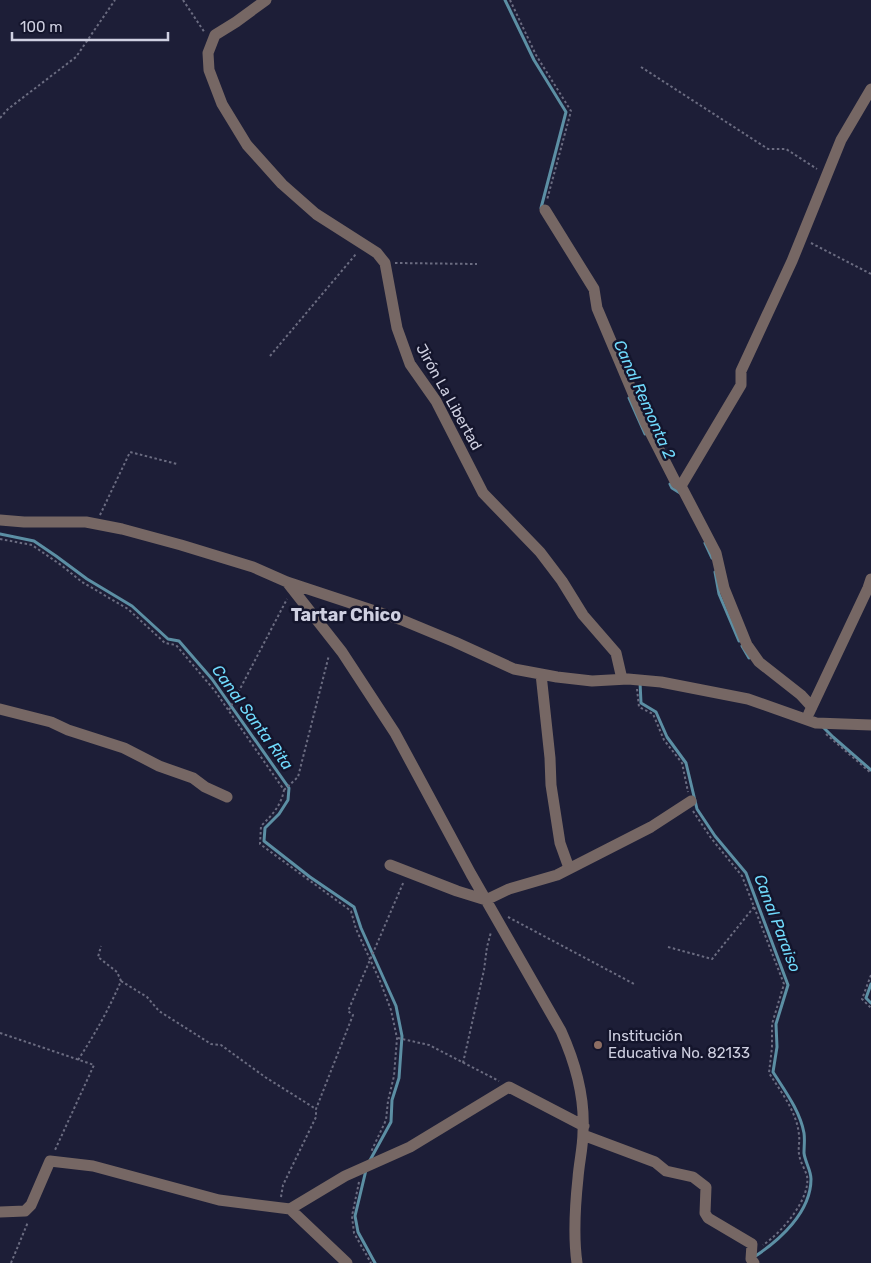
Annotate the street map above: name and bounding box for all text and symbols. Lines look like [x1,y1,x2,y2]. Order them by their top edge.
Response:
scale bar [12,10,169,42]
text: 100 m [20,18,62,36]
water label: Canal Remonta 2 [610,337,680,462]
street label: Jirón La Libertad [412,341,486,453]
district label: Tartar Chico [291,604,401,626]
water label: Canal Santa Rita [208,661,297,774]
water label: Canal Paraiso [750,872,805,975]
place label: Institución Educativa No. 82133 [608,1027,750,1062]
marker: Institución Educativa No. 82133 [592,1039,604,1051]

